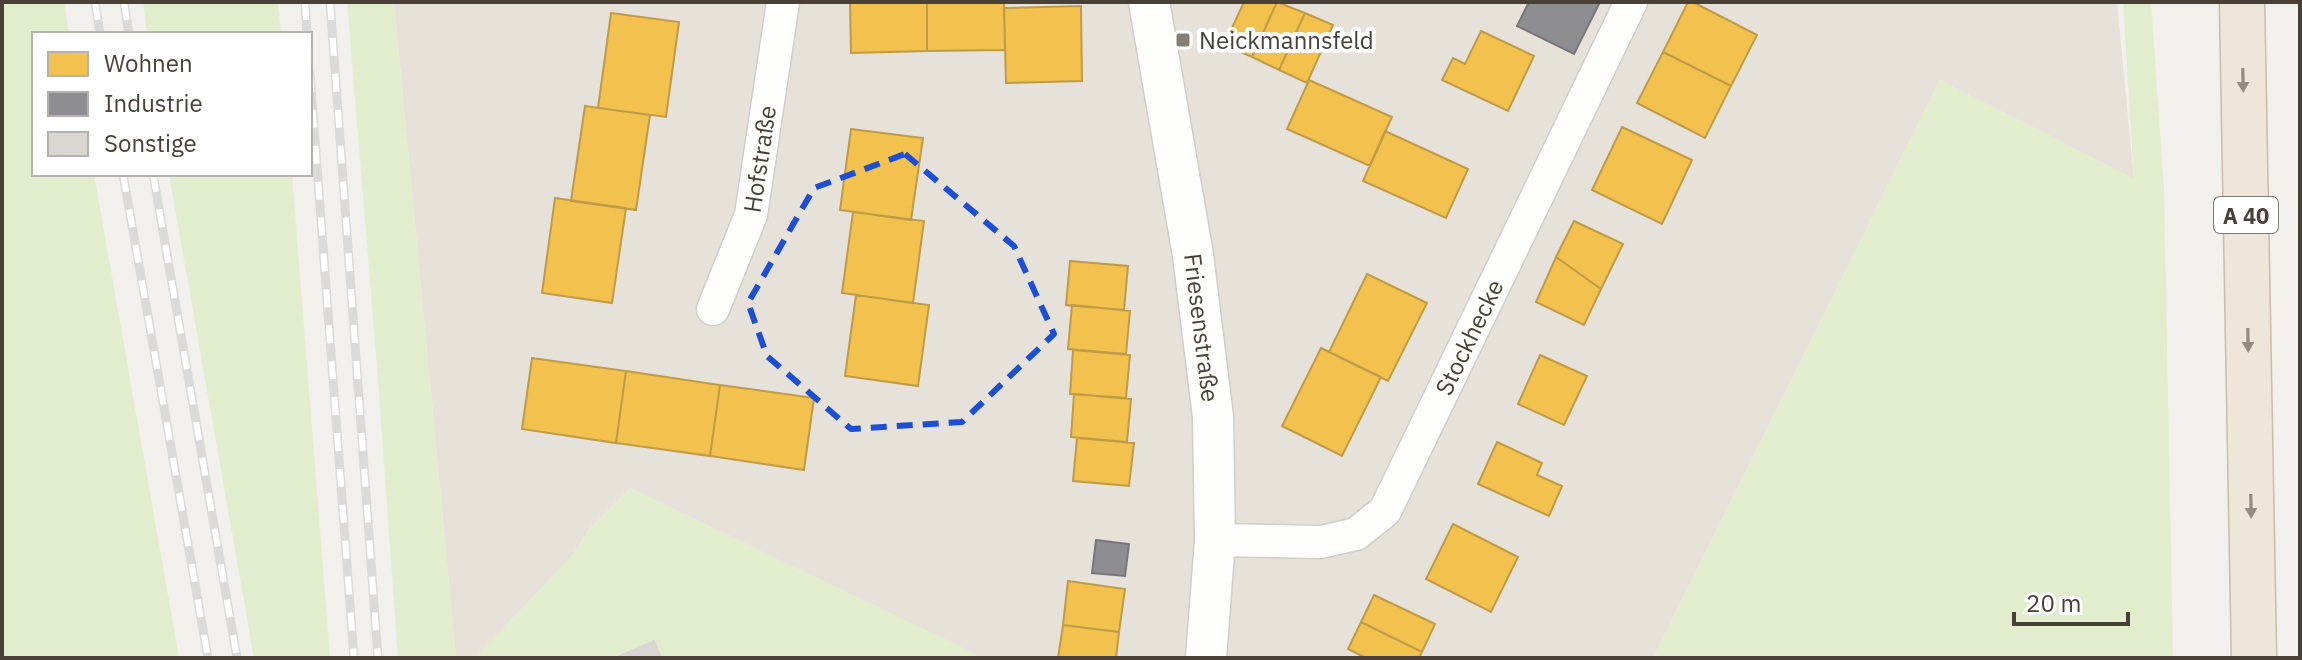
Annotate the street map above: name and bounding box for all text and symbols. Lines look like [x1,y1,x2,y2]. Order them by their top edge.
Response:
place label: Neickmannsfeld [1199,24,1374,56]
marker: Neickmannsfeld [1174,31,1192,49]
legend [32,32,312,176]
text: Wohnen [104,47,193,79]
one-way arrow [2237,68,2249,93]
text: Industrie [104,87,203,119]
street label: Hofstraße [736,103,783,215]
text: Sonstige [104,127,197,159]
road number: A 40 [2214,197,2278,233]
street label: Friesenstraße [1177,251,1227,404]
street label: Stockhecke [1427,274,1511,400]
one-way arrow [2242,328,2254,353]
one-way arrow [2245,494,2257,519]
scale bar [2014,576,2128,626]
text: 20 m [2026,587,2081,619]

